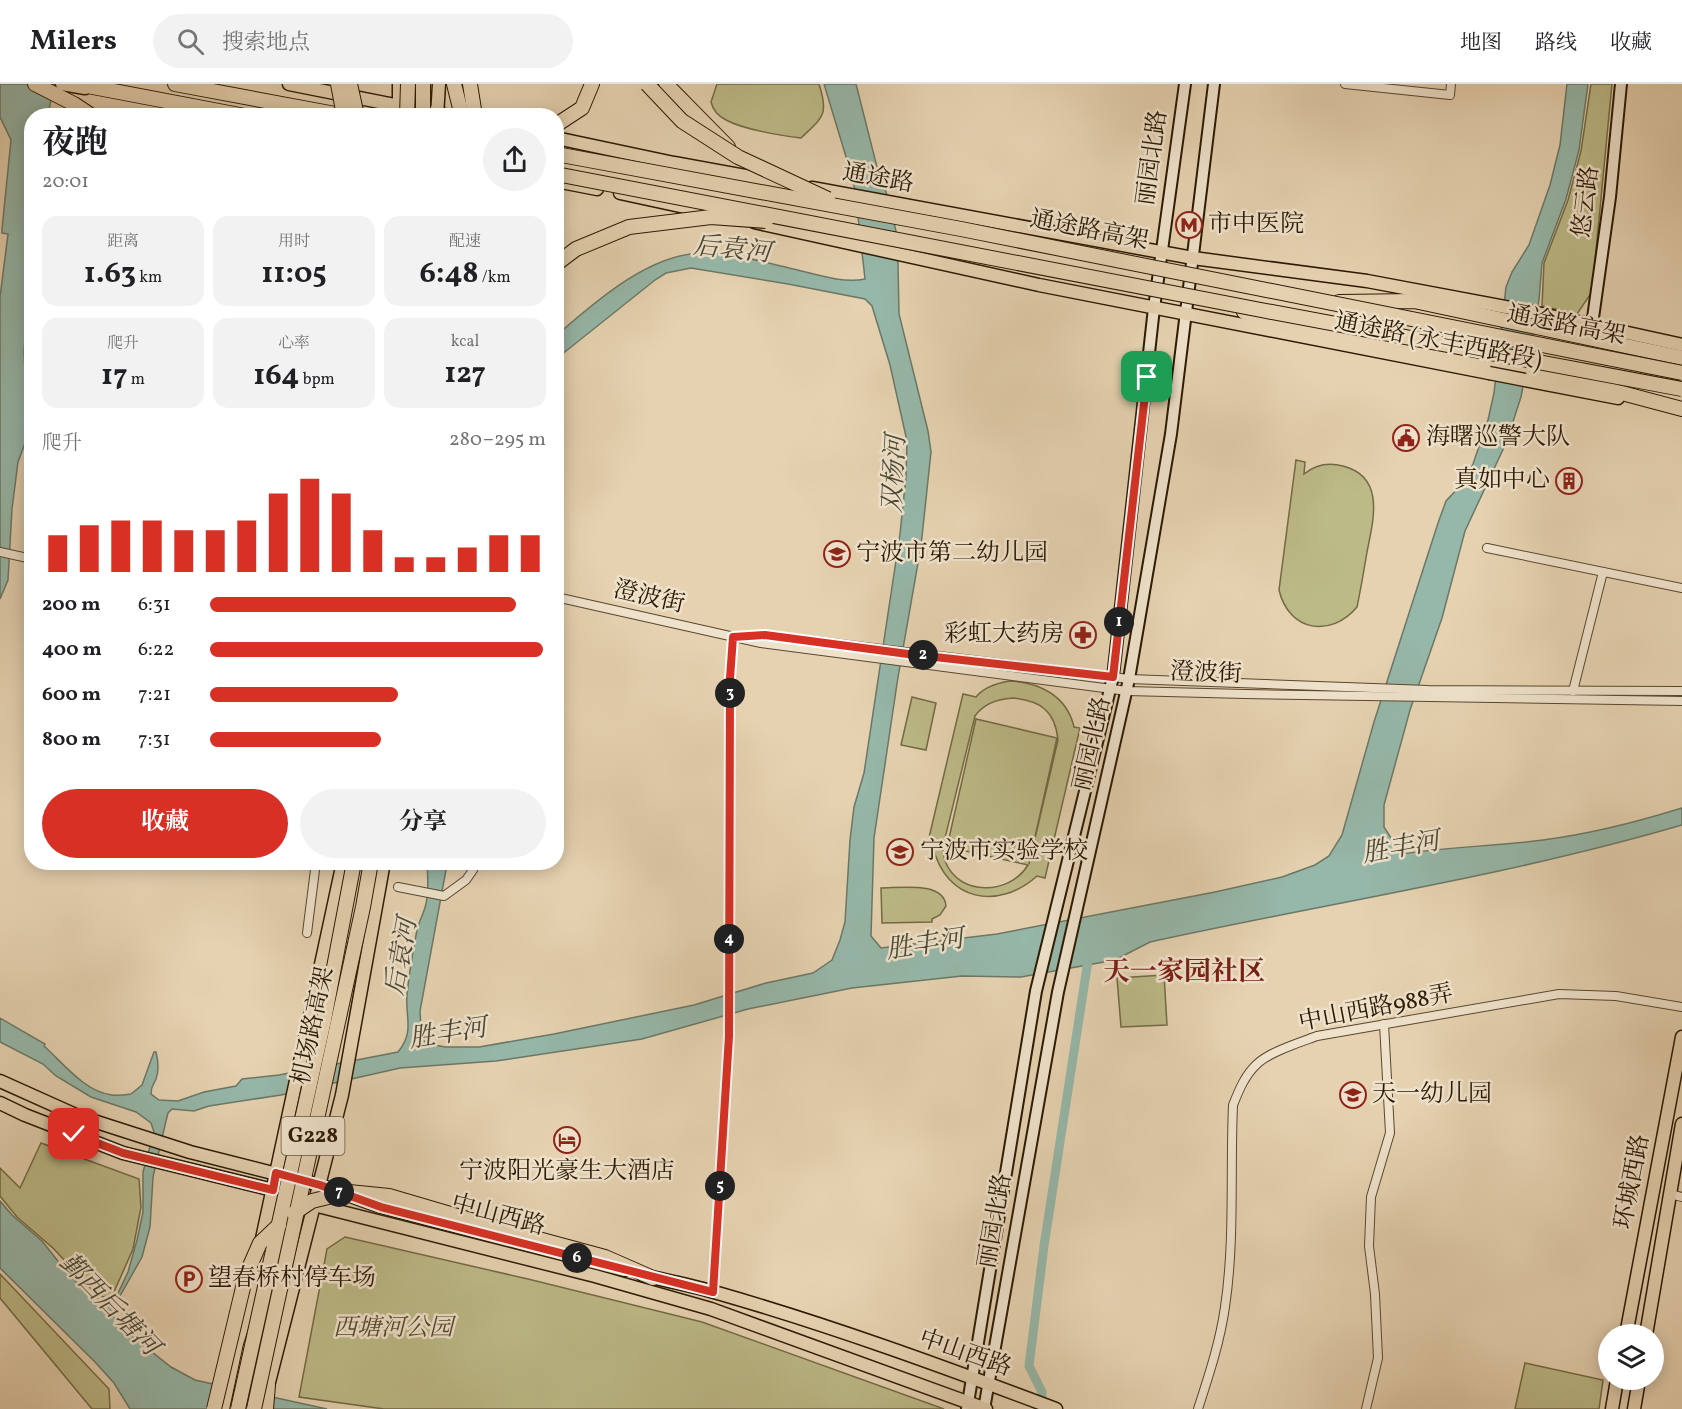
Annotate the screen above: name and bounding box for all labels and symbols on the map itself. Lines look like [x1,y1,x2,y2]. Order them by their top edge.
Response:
street label: 丽园北路 [1129,108,1177,208]
street label: 通途路 [840,156,916,202]
street label: 悠云路 [1566,164,1608,240]
street label: 通途路高架 [1027,203,1151,259]
place label: 市中医院 [1208,208,1304,242]
metro station icon: 市中医院 [1174,210,1204,240]
water label: 后袁河 [691,228,777,272]
street label: 通途路高架 [1504,298,1628,354]
street label: 通途路 (永丰西路段) [1331,305,1545,379]
pin [1121,351,1172,402]
place label: 海曙巡警大队 [1426,421,1570,455]
public building icon: 海曙巡警大队 [1391,423,1421,453]
water label: 双杨河 [875,430,915,514]
place label: 真如中心 [1454,464,1550,498]
building icon: 真如中心 [1554,466,1584,496]
place label: 宁波市第二幼儿园 [856,537,1048,571]
school or university icon: 宁波市第二幼儿园 [822,539,852,569]
street label: 澄波街 [610,573,688,623]
pin: 1 [1104,607,1134,637]
place label: 彩虹大药房 [944,618,1064,652]
pharmacy icon: 彩虹大药房 [1068,620,1098,650]
pin: 2 [908,640,938,670]
street label: 澄波街 [1169,656,1243,692]
pin: 3 [715,678,745,708]
street label: 丽园北路 [1066,693,1120,795]
water label: 胜丰河 [1359,823,1446,873]
place label: 宁波市实验学校 [920,835,1088,869]
school or university icon: 宁波市实验学校 [885,837,915,867]
water label: 后袁河 [377,912,427,999]
water label: 胜丰河 [884,920,970,969]
pin: 4 [714,924,744,954]
district label: 天一家园社区 [1103,954,1265,992]
street label: 机场路高架 [285,964,343,1088]
street label: 中山西路988弄 [1296,977,1456,1041]
water label: 胜丰河 [407,1009,493,1058]
place label: 天一幼儿园 [1372,1078,1492,1112]
school or university icon: 天一幼儿园 [1338,1080,1368,1110]
pin [48,1108,99,1159]
road number: G228 [282,1117,344,1155]
hotel icon: 宁波阳光豪生大酒店 [552,1125,582,1155]
street label: 环城西路 [1607,1132,1659,1232]
place label: 宁波阳光豪生大酒店 [459,1155,675,1189]
pin: 5 [705,1171,735,1201]
street label: 丽园北路 [971,1171,1021,1271]
pin: 7 [324,1177,354,1207]
street label: 中山西路 [447,1187,549,1245]
pin: 6 [562,1243,592,1273]
water label: 鄞西后塘河 [51,1246,170,1367]
place label: 望春桥村停车场 [208,1262,376,1296]
parking icon: 望春桥村停车场 [174,1264,204,1294]
park label: 西塘河公园 [333,1312,457,1346]
street label: 中山西路 [914,1322,1016,1386]

